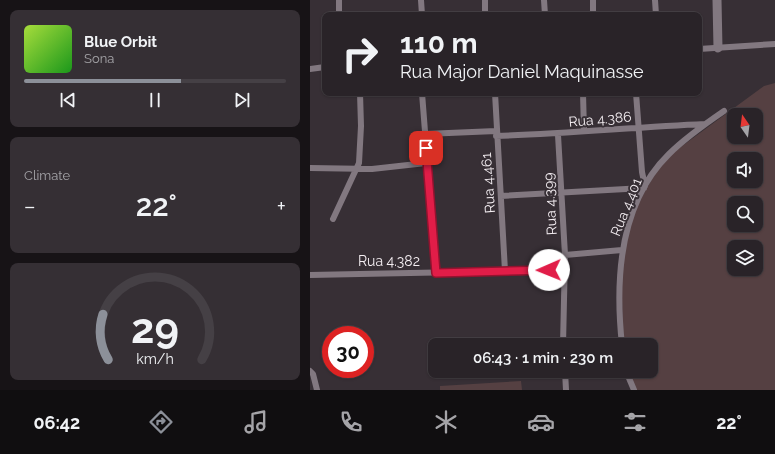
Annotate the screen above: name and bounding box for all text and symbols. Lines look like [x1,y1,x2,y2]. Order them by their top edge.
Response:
text: 110 m [400,27,478,60]
icon: right [334,28,386,80]
text: Blue Orbit [84,33,157,51]
text: Sona [84,51,114,66]
text: Rua Major Daniel Maquinasse [400,61,644,82]
icon: previous [57,89,79,111]
icon: pause [144,89,166,111]
icon: next [231,89,253,111]
street label: Rua 4.386 [568,108,632,130]
north arrow [727,108,763,144]
map controls [727,108,763,276]
pin [409,131,443,165]
icon: arrive [415,137,437,159]
street label: Rua 4.461 [478,152,498,214]
button: sound [727,152,763,188]
text: Climate [24,168,70,183]
street label: Rua 4.399 [540,172,560,236]
street label: Rua 4.401 [607,176,645,238]
text: 22° [136,188,177,223]
text: − [24,193,36,219]
text: + [277,193,286,219]
button: search [727,196,763,232]
button: layers [727,240,763,276]
position arrow [528,249,570,291]
street label: Rua 4.382 [358,253,420,269]
text: 29 [131,303,179,352]
speed limit sign: 30 [322,326,374,378]
text: 06:43 · 1 min · 230 m [473,349,613,367]
text: km/h [136,350,174,366]
icon: directions [147,408,175,436]
icon: music [242,408,270,436]
icon: phone [337,408,365,436]
icon: climate [432,408,460,436]
icon: car [527,408,555,436]
icon: filters [621,408,649,436]
text: 06:42 [33,412,80,433]
text: 22° [716,412,742,433]

